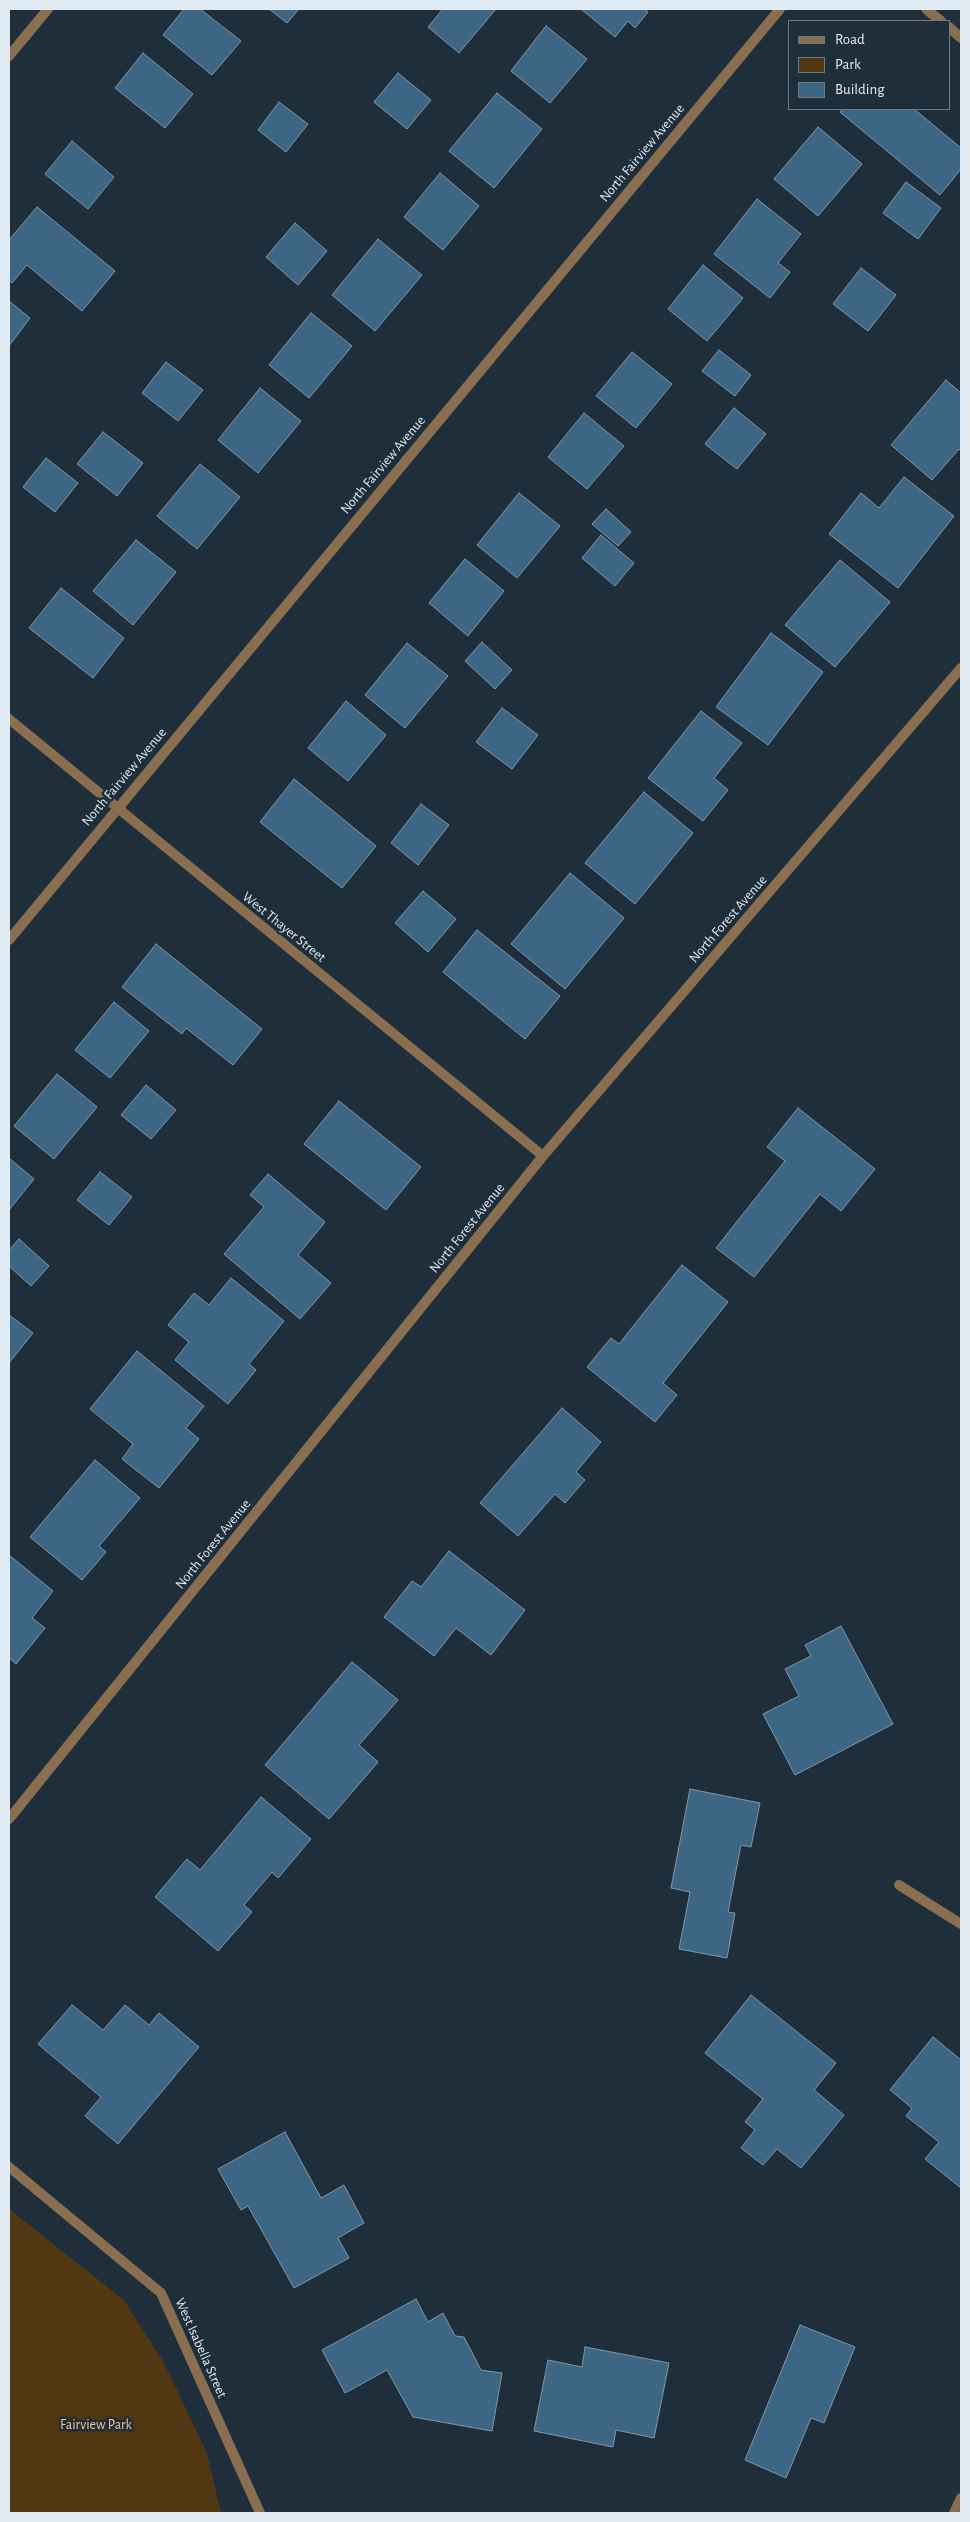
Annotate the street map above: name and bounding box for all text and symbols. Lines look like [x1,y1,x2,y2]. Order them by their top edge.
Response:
legend [788,20,950,110]
text: Road [835,32,865,47]
text: Park [835,57,861,72]
text: Building [835,82,885,97]
street label: North Fairview Avenue [596,100,688,206]
street label: North Fairview Avenue [337,412,429,518]
street label: North Fairview Avenue [78,724,170,830]
street label: North Forest Avenue [685,872,771,966]
street label: West Thayer Street [239,888,329,966]
street label: North Forest Avenue [426,1180,508,1276]
street label: North Forest Avenue [172,1496,254,1592]
street label: West Isabella Street [171,2295,231,2401]
park label: Fairview Park [60,2417,132,2433]

